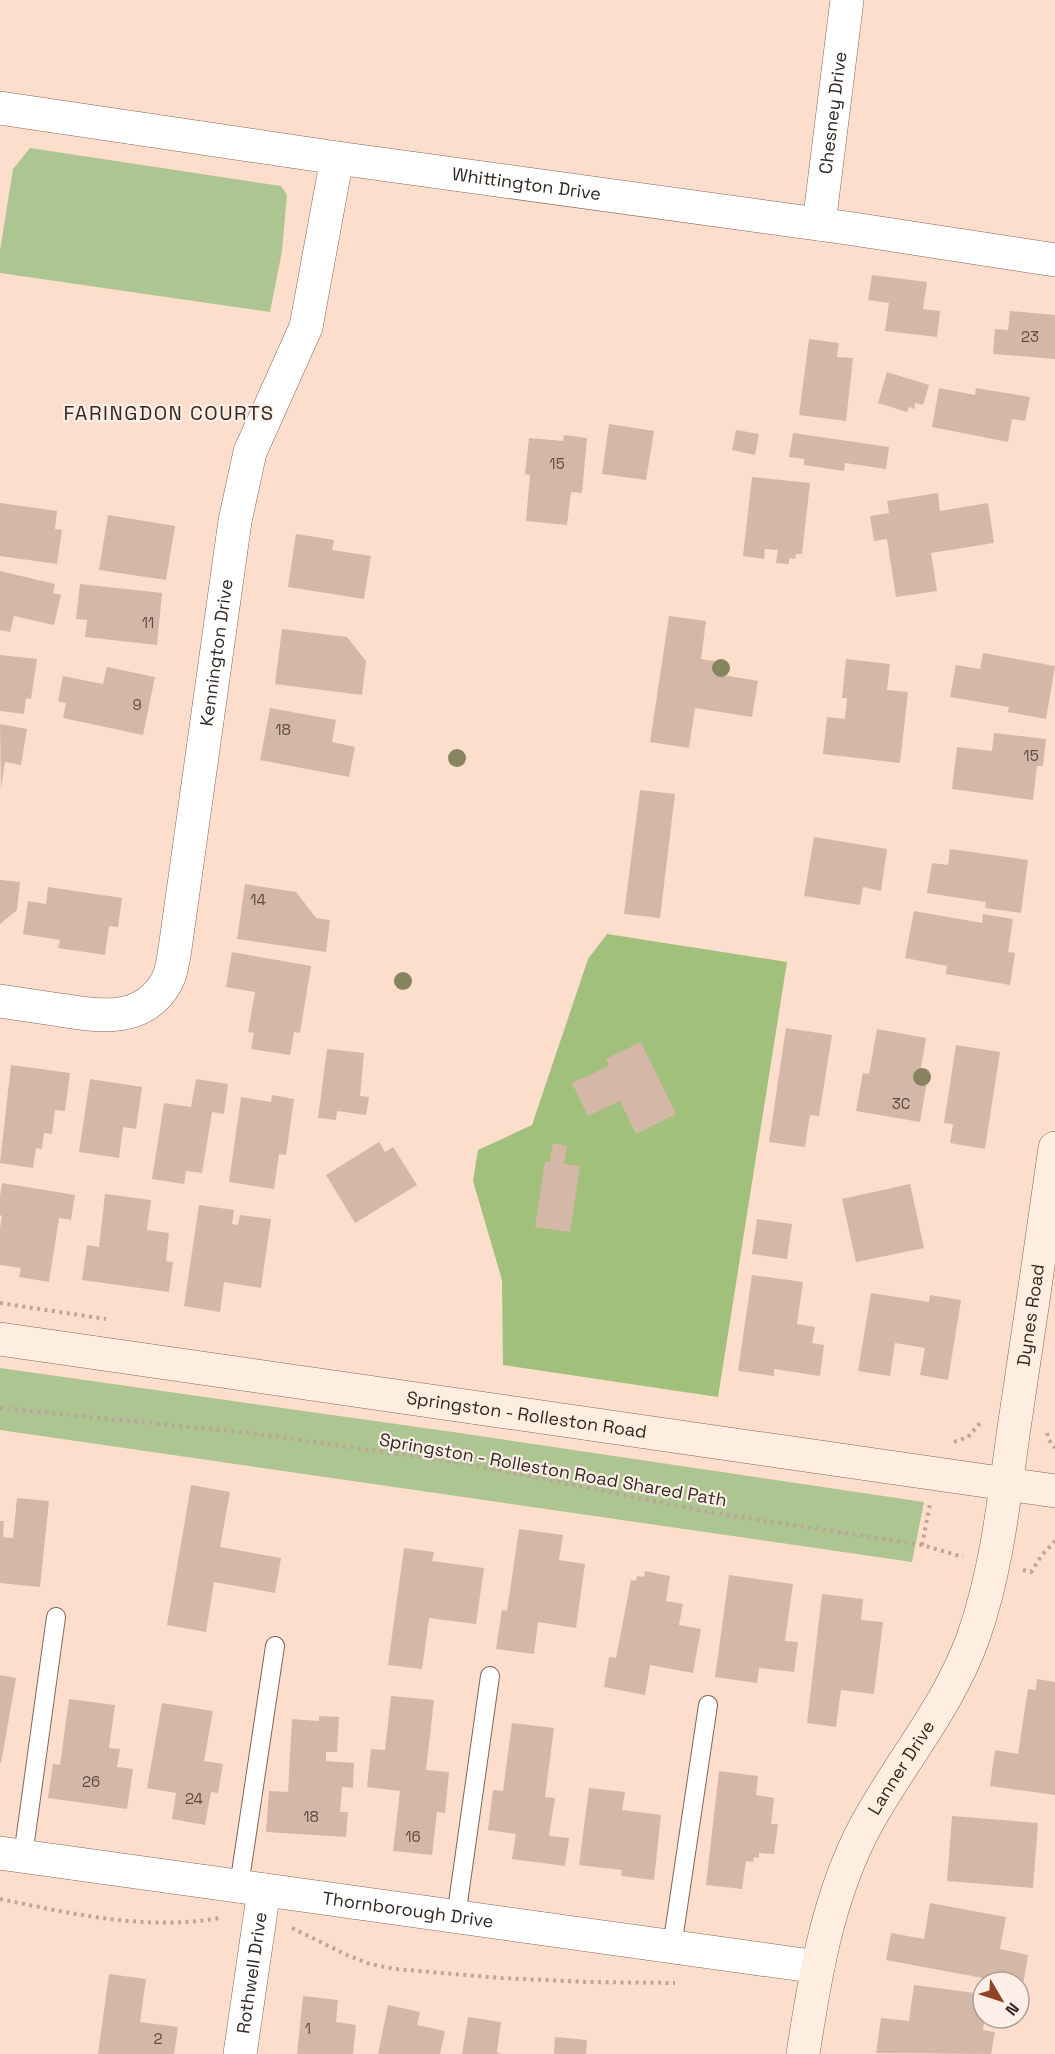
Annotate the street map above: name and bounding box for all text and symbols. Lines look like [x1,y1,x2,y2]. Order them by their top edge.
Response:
street label: Chesney Drive [813,50,851,175]
street label: Whittington Drive [451,162,603,205]
house number: 23 [1021,327,1039,346]
district label: FARINGDON COURTS [63,400,275,426]
house number: 15 [549,454,565,473]
street label: Kennington Drive [194,578,238,728]
house number: 11 [142,613,154,632]
house number: 9 [132,695,142,714]
house number: 18 [275,720,291,739]
house number: 15 [1023,746,1039,765]
house number: 14 [250,890,266,909]
house number: 3C [892,1094,910,1113]
street label: Dynes Road [1011,1262,1049,1368]
street label: Springston - Rolleston Road [405,1386,648,1443]
street label: Springston - Rolleston Road Shared Path [378,1428,729,1511]
street label: Lanner Drive [862,1716,940,1819]
house number: 26 [82,1772,100,1791]
house number: 24 [185,1789,203,1808]
house number: 18 [303,1807,319,1826]
house number: 16 [405,1827,421,1846]
street label: Thornborough Drive [321,1886,495,1933]
street label: Rothwell Drive [231,1910,272,2035]
north arrow [971,1970,1031,2030]
text: N [1001,1998,1024,2020]
house number: 1 [305,2019,311,2038]
house number: 2 [153,2029,163,2048]

